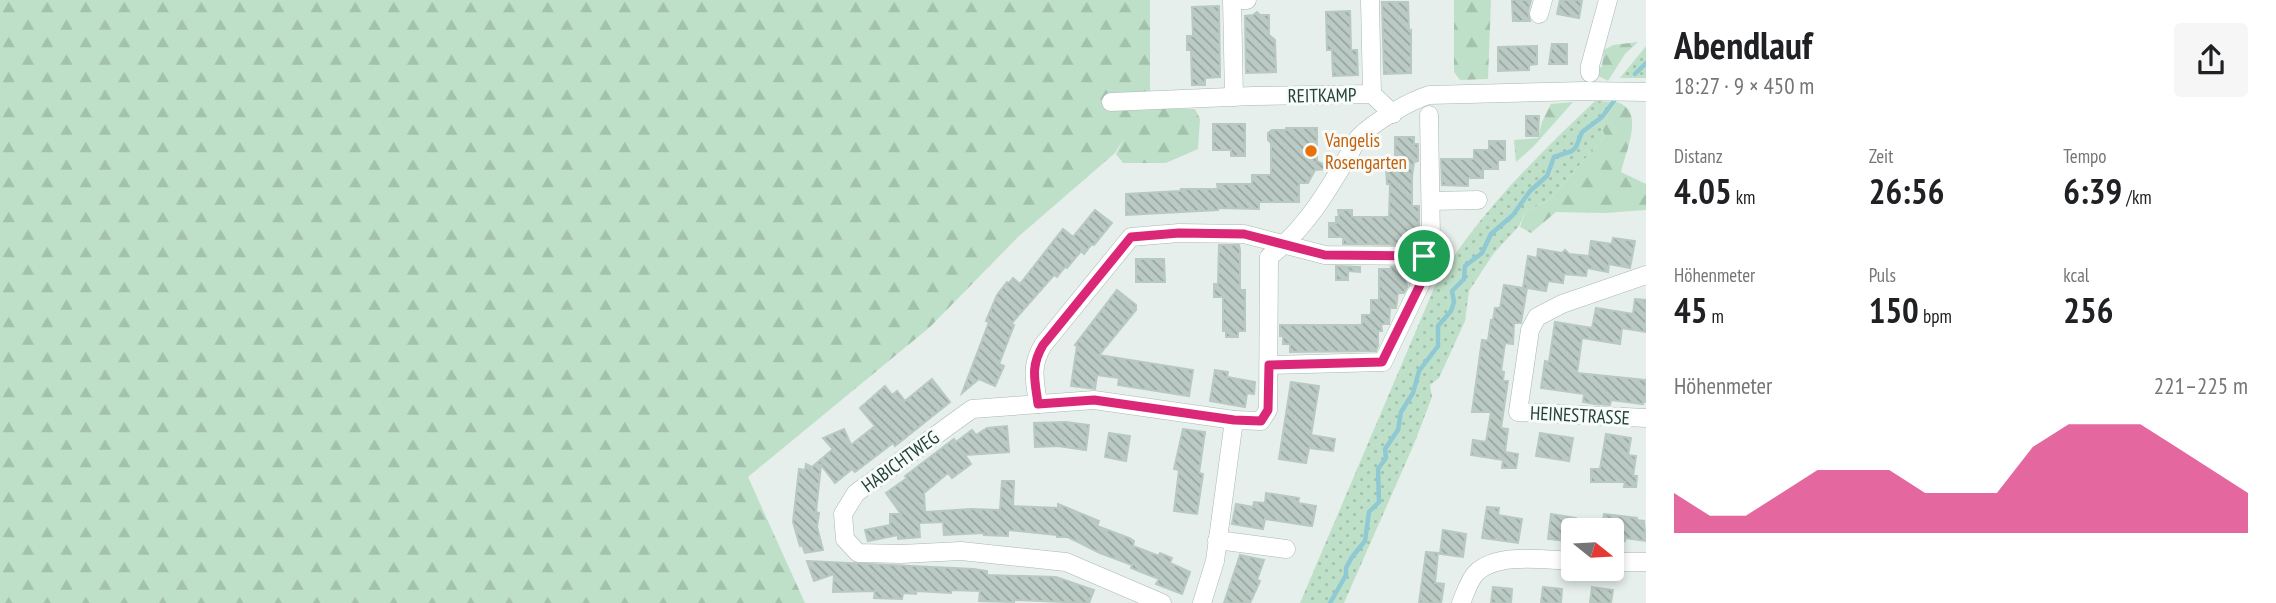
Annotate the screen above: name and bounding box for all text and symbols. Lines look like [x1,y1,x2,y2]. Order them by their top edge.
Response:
text: Abendlauf [1674,20,1812,69]
button: share [2174,23,2248,97]
text: 18:27 · 9 × 450 m [1674,71,1814,100]
street label: REITKAMP [1287,82,1357,108]
place label: Vangelis Rosengarten [1324,128,1407,174]
marker: Vangelis Rosengarten [1303,143,1319,159]
text: Distanz [1674,144,1723,168]
text: Zeit [1869,144,1893,168]
text: Tempo [2063,144,2107,168]
text: 4.05 [1674,168,1732,214]
text: 26:56 [1869,168,1944,214]
text: 6:39 [2063,168,2122,214]
text: km [1732,185,1755,209]
text: /km [2122,185,2152,209]
pin [1394,226,1454,286]
icon: arrive [1405,237,1443,275]
text: Höhenmeter [1674,263,1755,287]
text: Puls [1869,263,1896,287]
text: kcal [2063,263,2089,287]
text: 45 [1674,287,1707,333]
text: 150 [1869,287,1919,333]
text: 256 [2063,287,2114,333]
text: m [1707,304,1724,328]
text: bpm [1919,304,1952,328]
text: Höhenmeter [1674,371,1772,400]
text: 221–225 m [2154,371,2248,400]
street label: HEINESTRASSE [1530,400,1630,430]
street label: HABICHTWEG [857,425,943,497]
north arrow [1561,518,1624,581]
map controls [1561,518,1624,581]

